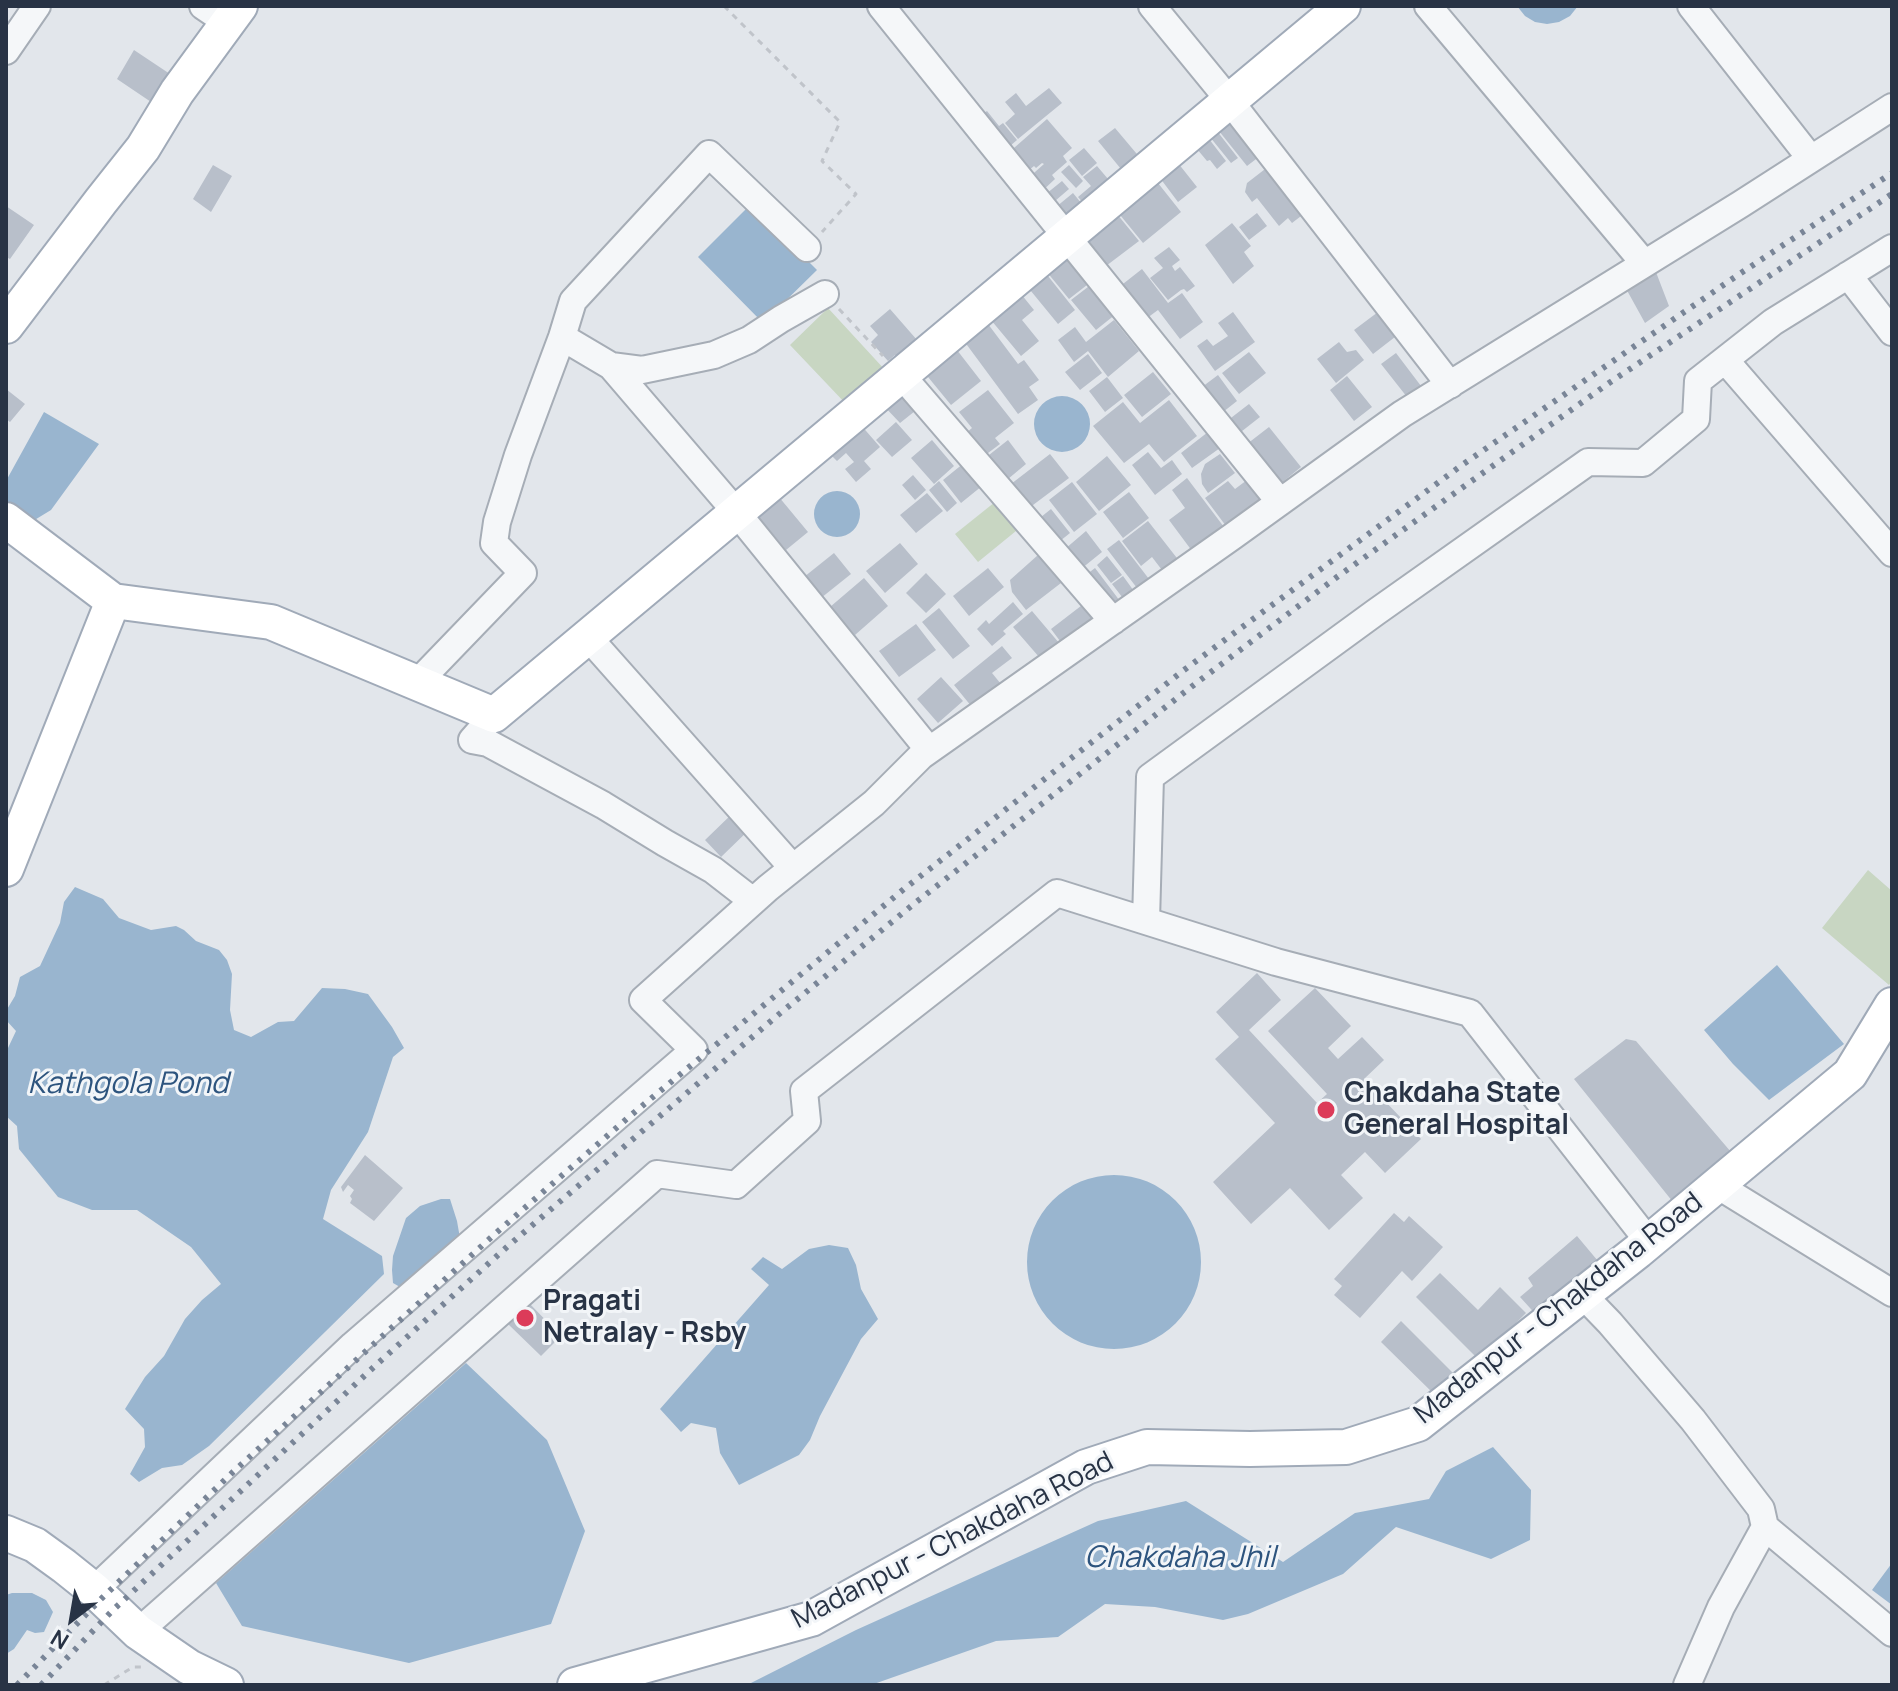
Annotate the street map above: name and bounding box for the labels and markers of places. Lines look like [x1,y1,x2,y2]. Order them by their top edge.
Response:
place label: Chakdaha State General Hospital [1344,1077,1569,1143]
marker: Chakdaha State General Hospital [1315,1099,1337,1121]
place label: Pragati Netralay - Rsby [543,1285,746,1351]
marker: Pragati Netralay - Rsby [514,1307,536,1329]

